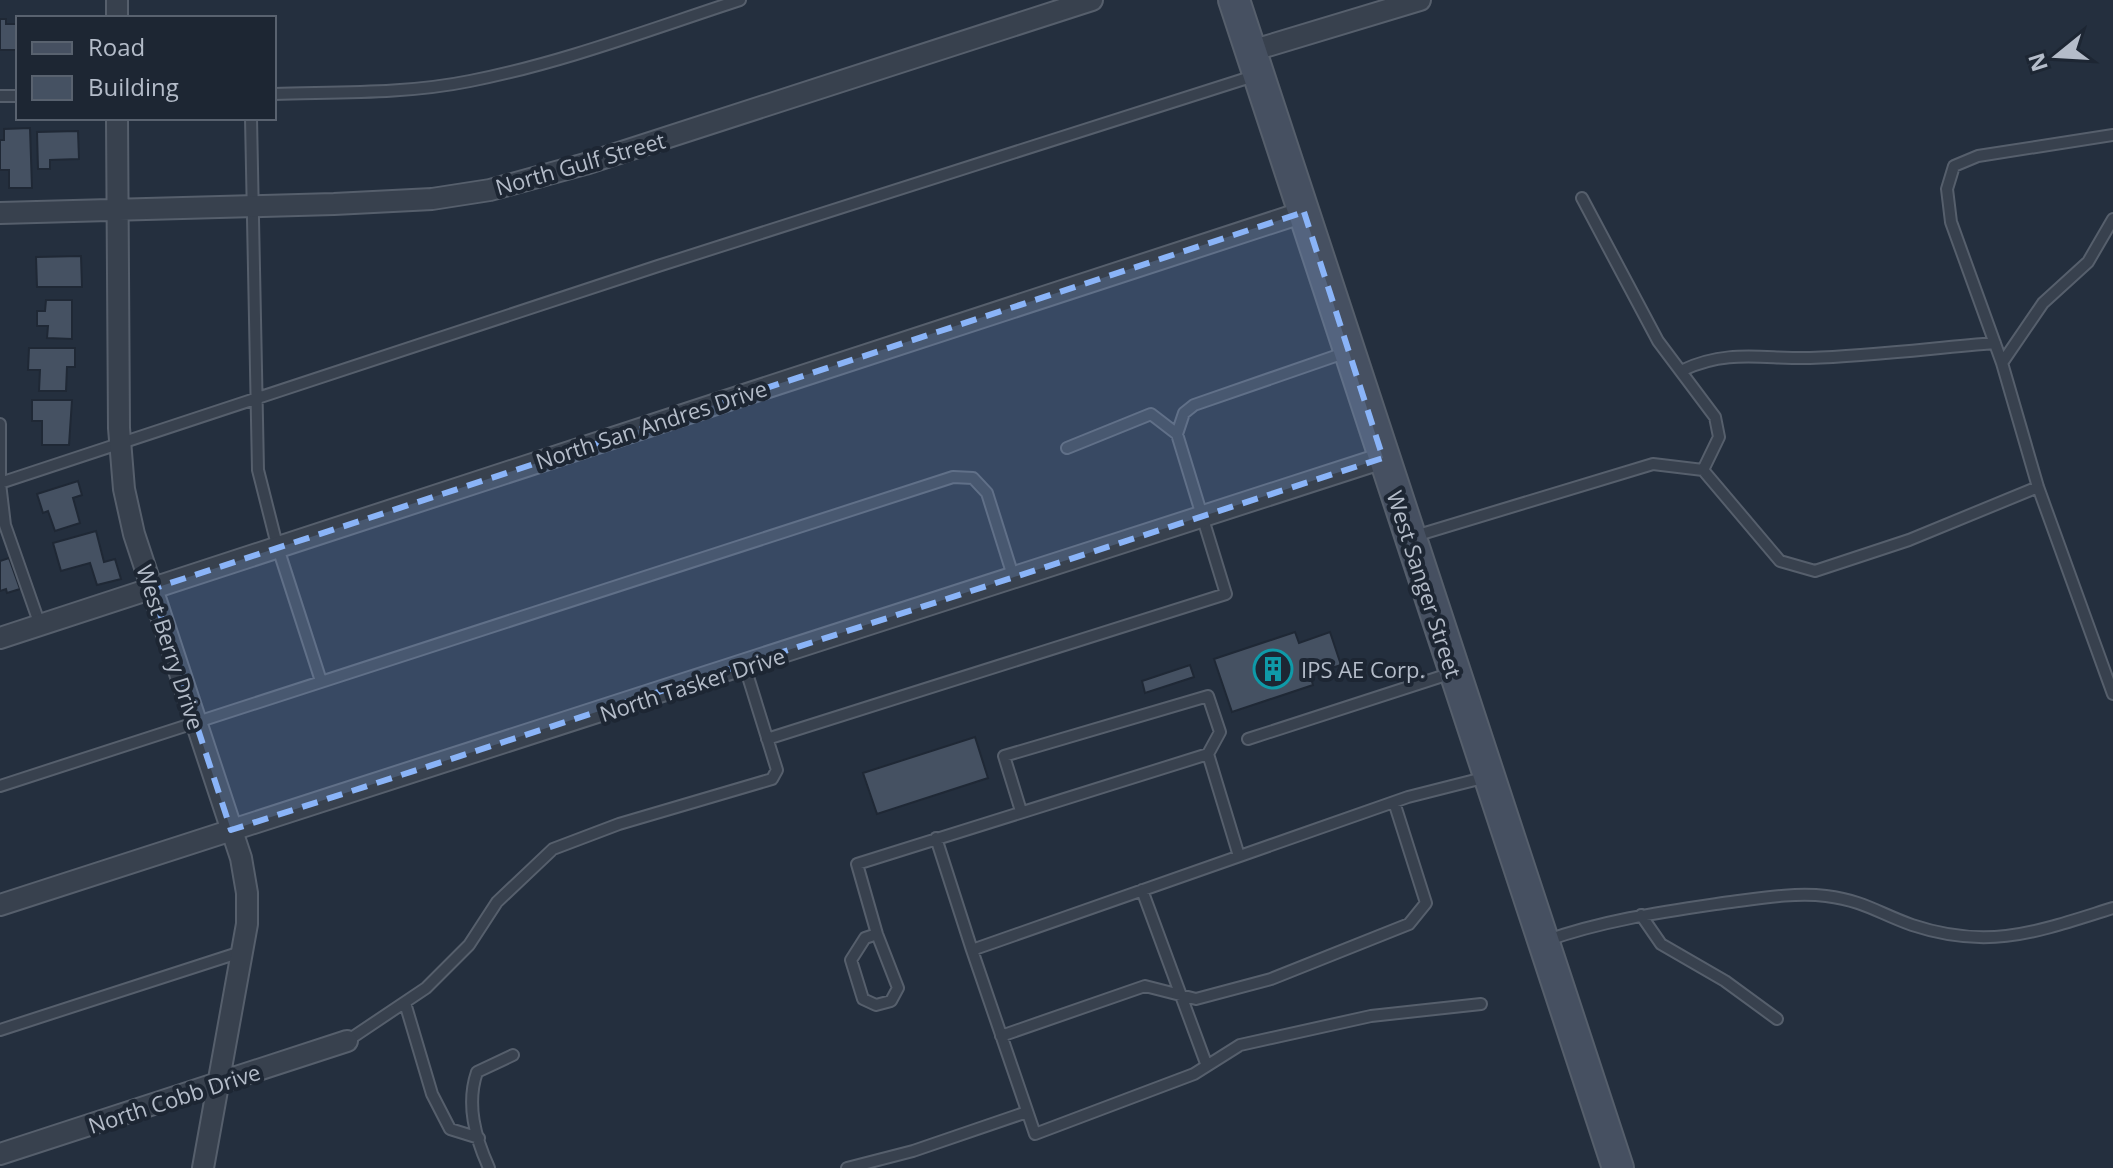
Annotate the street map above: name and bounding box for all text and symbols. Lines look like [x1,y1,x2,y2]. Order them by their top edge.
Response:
legend [16,16,276,120]
north arrow [2017,16,2097,96]
text: Road [88,30,145,63]
text: N [2020,49,2054,76]
text: Building [88,70,179,103]
street label: North Gulf Street [492,124,669,202]
street label: North San Andres Drive [531,372,771,476]
street label: West Sanger Street [1381,487,1469,681]
street label: West Berry Drive [130,561,212,733]
street label: North Tasker Drive [596,640,788,728]
building icon: IPS AE Corp. [1252,648,1294,690]
place label: IPS AE Corp. [1301,654,1425,684]
street label: North Cobb Drive [84,1056,264,1140]

